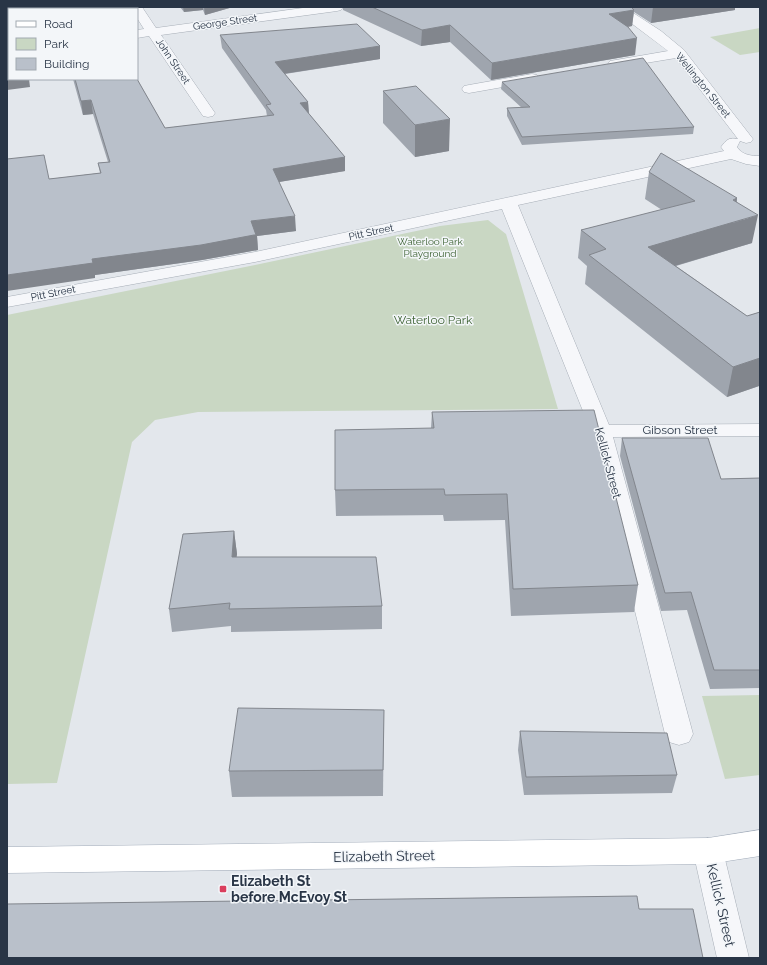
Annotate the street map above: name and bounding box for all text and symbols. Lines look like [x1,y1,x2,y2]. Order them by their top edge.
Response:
legend [8,8,138,80]
street label: George Street [192,12,258,32]
text: Road [44,17,73,31]
street label: John Street [154,36,193,86]
text: Park [44,37,69,51]
street label: Wellington Street [673,50,733,120]
text: Building [44,57,90,71]
street label: Pitt Street [348,222,395,242]
park label: Waterloo Park Playground [397,236,463,259]
street label: Pitt Street [30,283,77,303]
park label: Waterloo Park [394,313,473,327]
street label: Gibson Street [643,423,717,437]
street label: Kellick Street [592,426,624,500]
street label: Elizabeth Street [333,847,435,865]
street label: Kellick Street [704,862,738,948]
place label: Elizabeth St before McEvoy St [231,873,348,905]
marker: Elizabeth St before McEvoy St [218,884,228,894]

